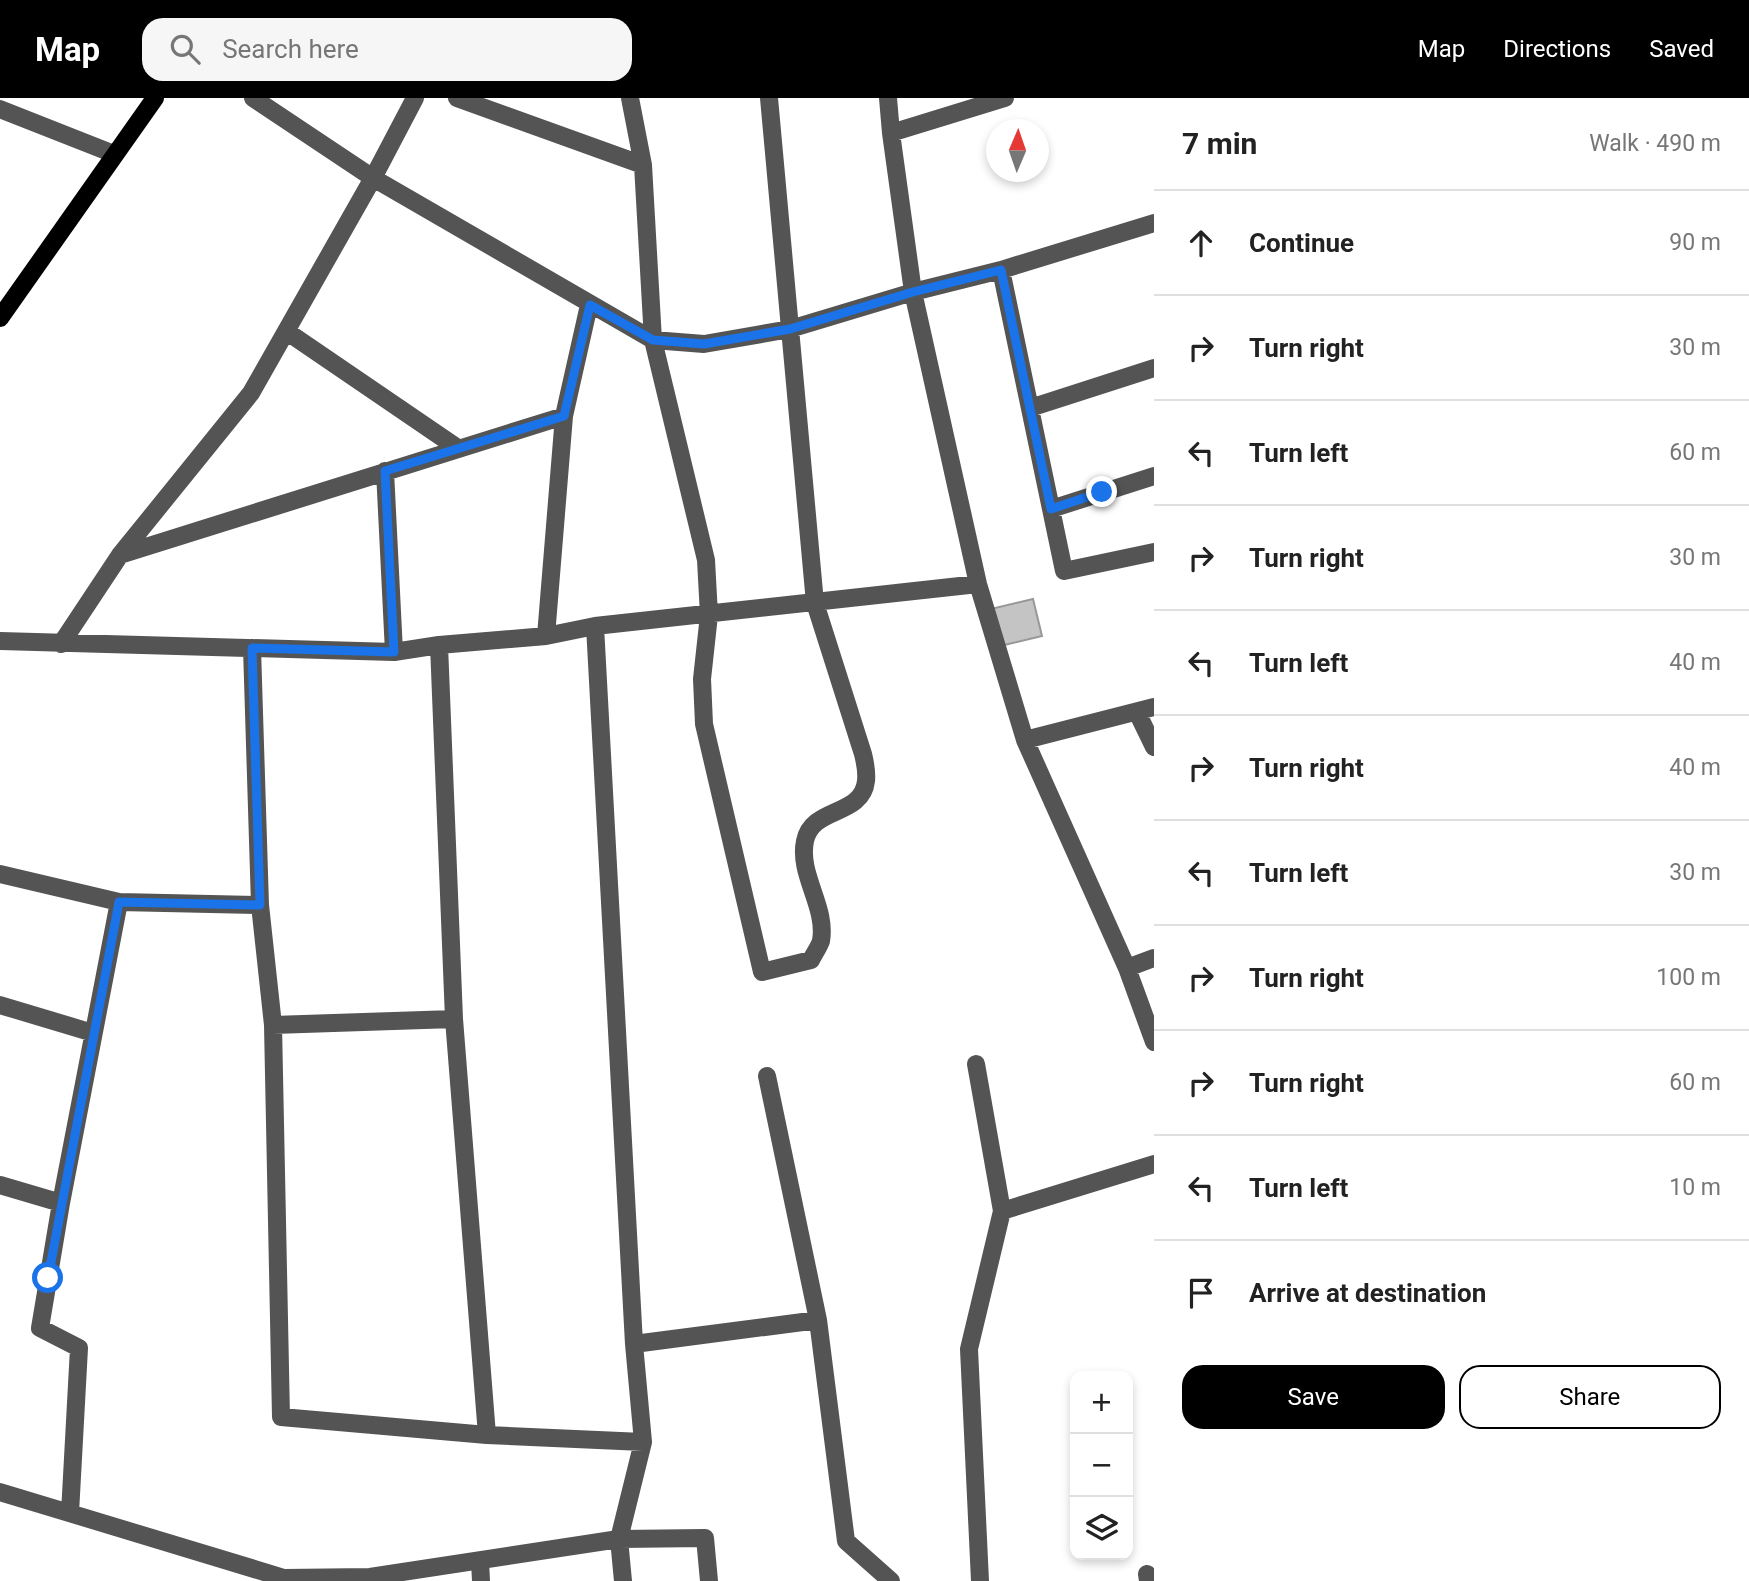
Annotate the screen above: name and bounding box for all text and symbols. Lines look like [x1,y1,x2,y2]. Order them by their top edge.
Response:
search box [142,18,632,81]
text: Map [35,30,100,69]
icon: search [166,30,204,68]
text: Search here [222,34,359,64]
text: Map [1418,35,1465,63]
text: Directions [1503,35,1611,63]
text: Saved [1649,35,1714,63]
north arrow [986,119,1049,182]
text: 7 min [1182,126,1257,161]
text: Walk · 490 m [1589,130,1721,157]
icon: ahead [1182,224,1220,262]
text: Continue [1249,228,1354,258]
text: 90 m [1669,229,1721,256]
icon: right [1182,329,1220,367]
text: Turn right [1249,333,1364,363]
text: 30 m [1669,334,1721,361]
icon: left [1182,434,1220,472]
text: Turn left [1249,438,1348,468]
text: 60 m [1669,439,1721,466]
route end [1086,476,1117,507]
icon: right [1182,539,1220,577]
text: Turn right [1249,543,1364,573]
text: 30 m [1669,544,1721,571]
icon: left [1182,644,1220,682]
text: Turn left [1249,648,1348,678]
text: 40 m [1669,649,1721,676]
icon: right [1182,749,1220,787]
text: Turn right [1249,753,1364,783]
text: 40 m [1669,754,1721,781]
icon: left [1182,854,1220,892]
text: Turn left [1249,858,1348,888]
text: 30 m [1669,859,1721,886]
icon: right [1182,959,1220,997]
text: Turn right [1249,963,1364,993]
text: 100 m [1656,964,1721,991]
icon: right [1182,1064,1220,1102]
text: Turn right [1249,1068,1364,1098]
text: 60 m [1669,1069,1721,1096]
icon: left [1182,1169,1220,1207]
text: Turn left [1249,1173,1348,1203]
text: 10 m [1669,1174,1721,1201]
route start [32,1262,63,1293]
icon: arrive [1182,1274,1220,1312]
text: Arrive at destination [1249,1278,1486,1308]
button: Save [1182,1365,1445,1429]
button: Share [1459,1365,1721,1429]
map controls [1070,1371,1133,1560]
button: + [1070,1371,1133,1434]
button: − [1070,1434,1133,1497]
button: layers [1070,1497,1133,1560]

